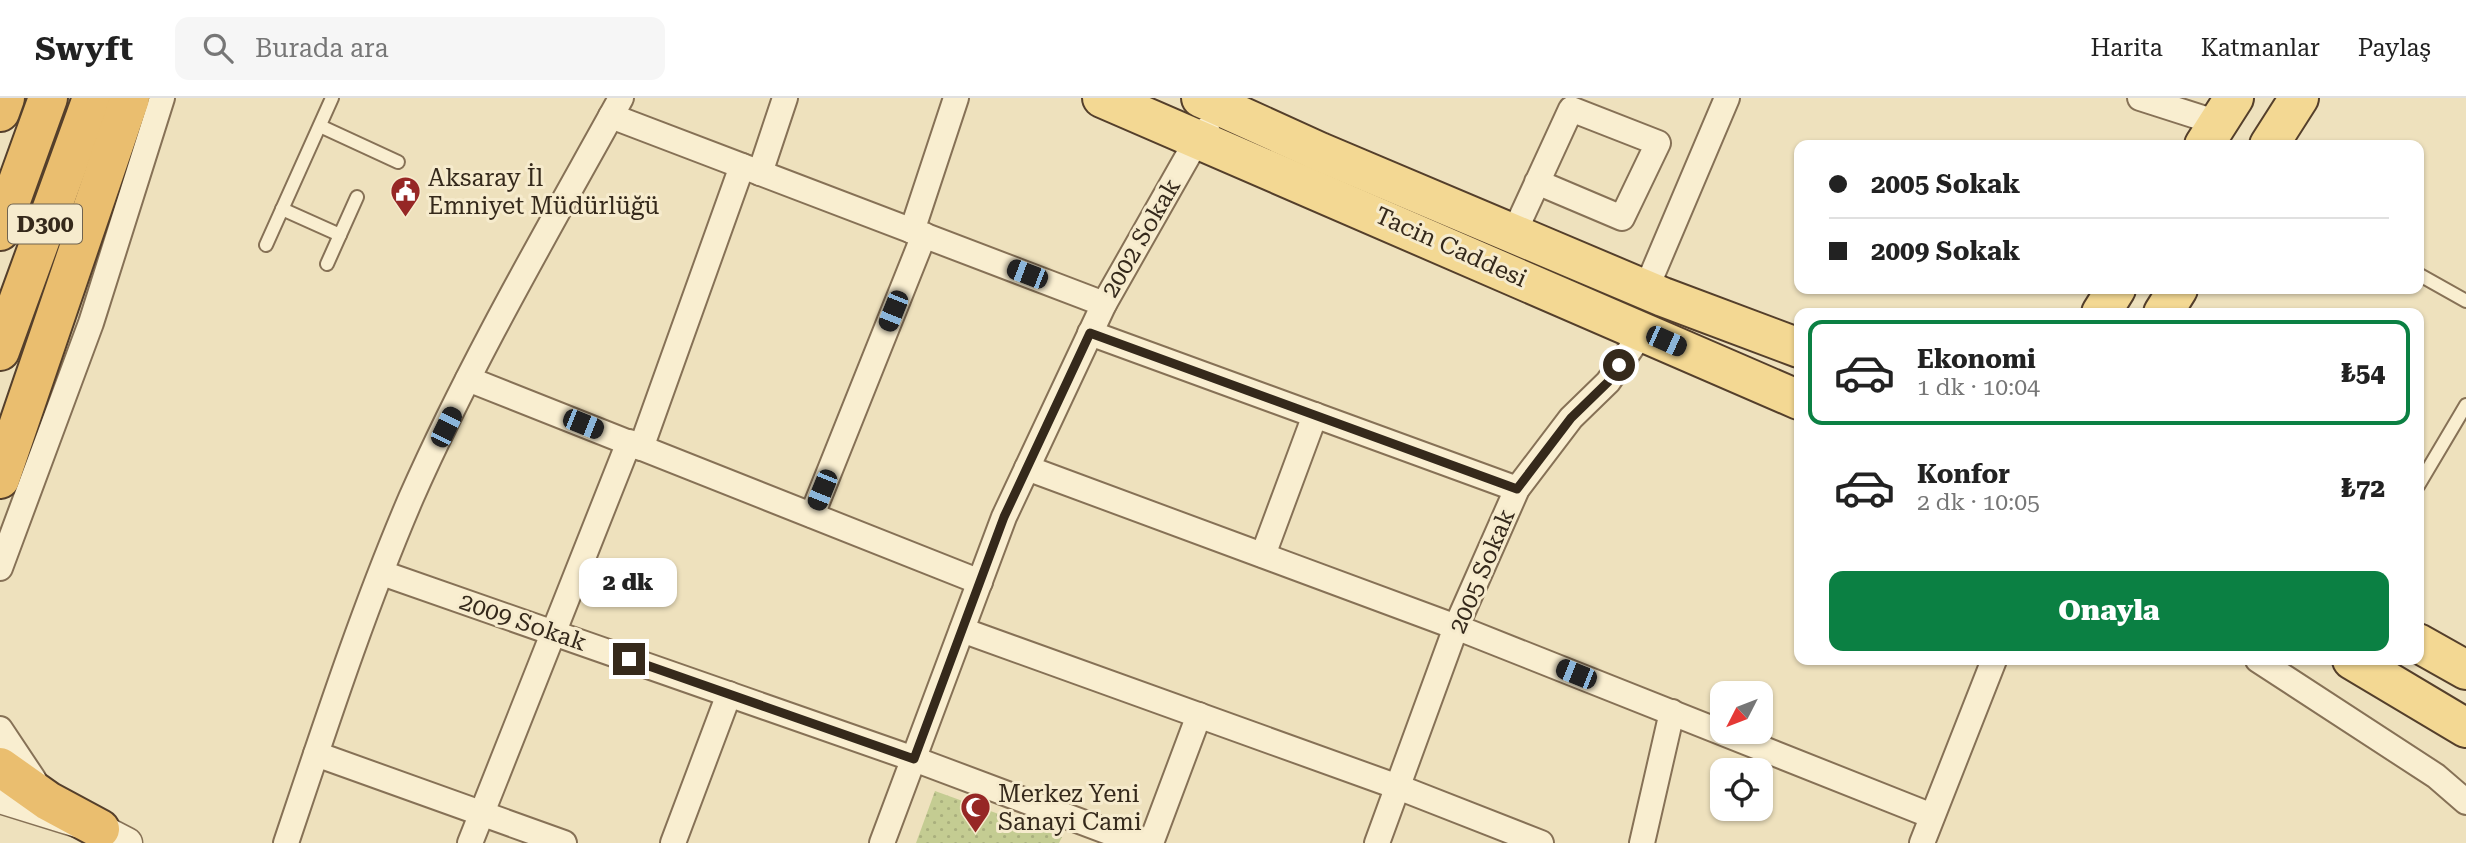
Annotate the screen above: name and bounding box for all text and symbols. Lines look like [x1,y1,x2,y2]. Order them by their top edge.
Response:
search box [175,17,665,80]
text: Swyft [35,29,133,68]
icon: search [199,29,237,67]
text: Burada ara [255,33,389,63]
text: Harita [2091,34,2163,62]
text: Katmanlar [2201,34,2320,62]
text: Paylaş [2358,34,2431,62]
place label: Aksaray İl Emniyet Müdürlüğü [428,163,659,220]
text: 2005 Sokak [1871,169,2020,199]
street label: 2002 Sokak [1096,174,1186,302]
public building icon: Aksaray İl Emniyet Müdürlüğü [388,175,422,219]
street label: Tacin Caddesi [1371,201,1531,293]
road number: D300 [8,204,82,244]
text: 2009 Sokak [1871,236,2020,266]
car [1004,257,1051,291]
car [876,288,911,334]
car [1643,323,1690,359]
icon: car [1833,341,1896,404]
text: Ekonomi [1917,344,2036,374]
route start [1603,349,1635,381]
text: ₺54 [2341,358,2385,388]
text: 1 dk · 10:04 [1917,374,2040,401]
car [428,404,465,450]
car [560,406,607,442]
icon: car [1833,456,1896,519]
text: Konfor [1917,459,2010,489]
car [805,467,840,513]
text: ₺72 [2341,473,2385,503]
text: 2 dk · 10:05 [1917,489,2040,516]
street label: 2005 Sokak [1443,505,1521,637]
callout: 2 dk [580,558,678,606]
text: 2 dk [603,569,653,596]
button: Onayla [1829,571,2389,651]
street label: 2009 Sokak [456,587,590,657]
route end [613,643,645,675]
car [1553,656,1600,692]
north arrow [1710,681,1773,744]
map controls [1710,681,1773,821]
button: locate [1710,758,1773,821]
place label: Merkez Yeni Sanayi Cami [998,780,1142,836]
mosque icon: Merkez Yeni Sanayi Cami [958,791,992,835]

